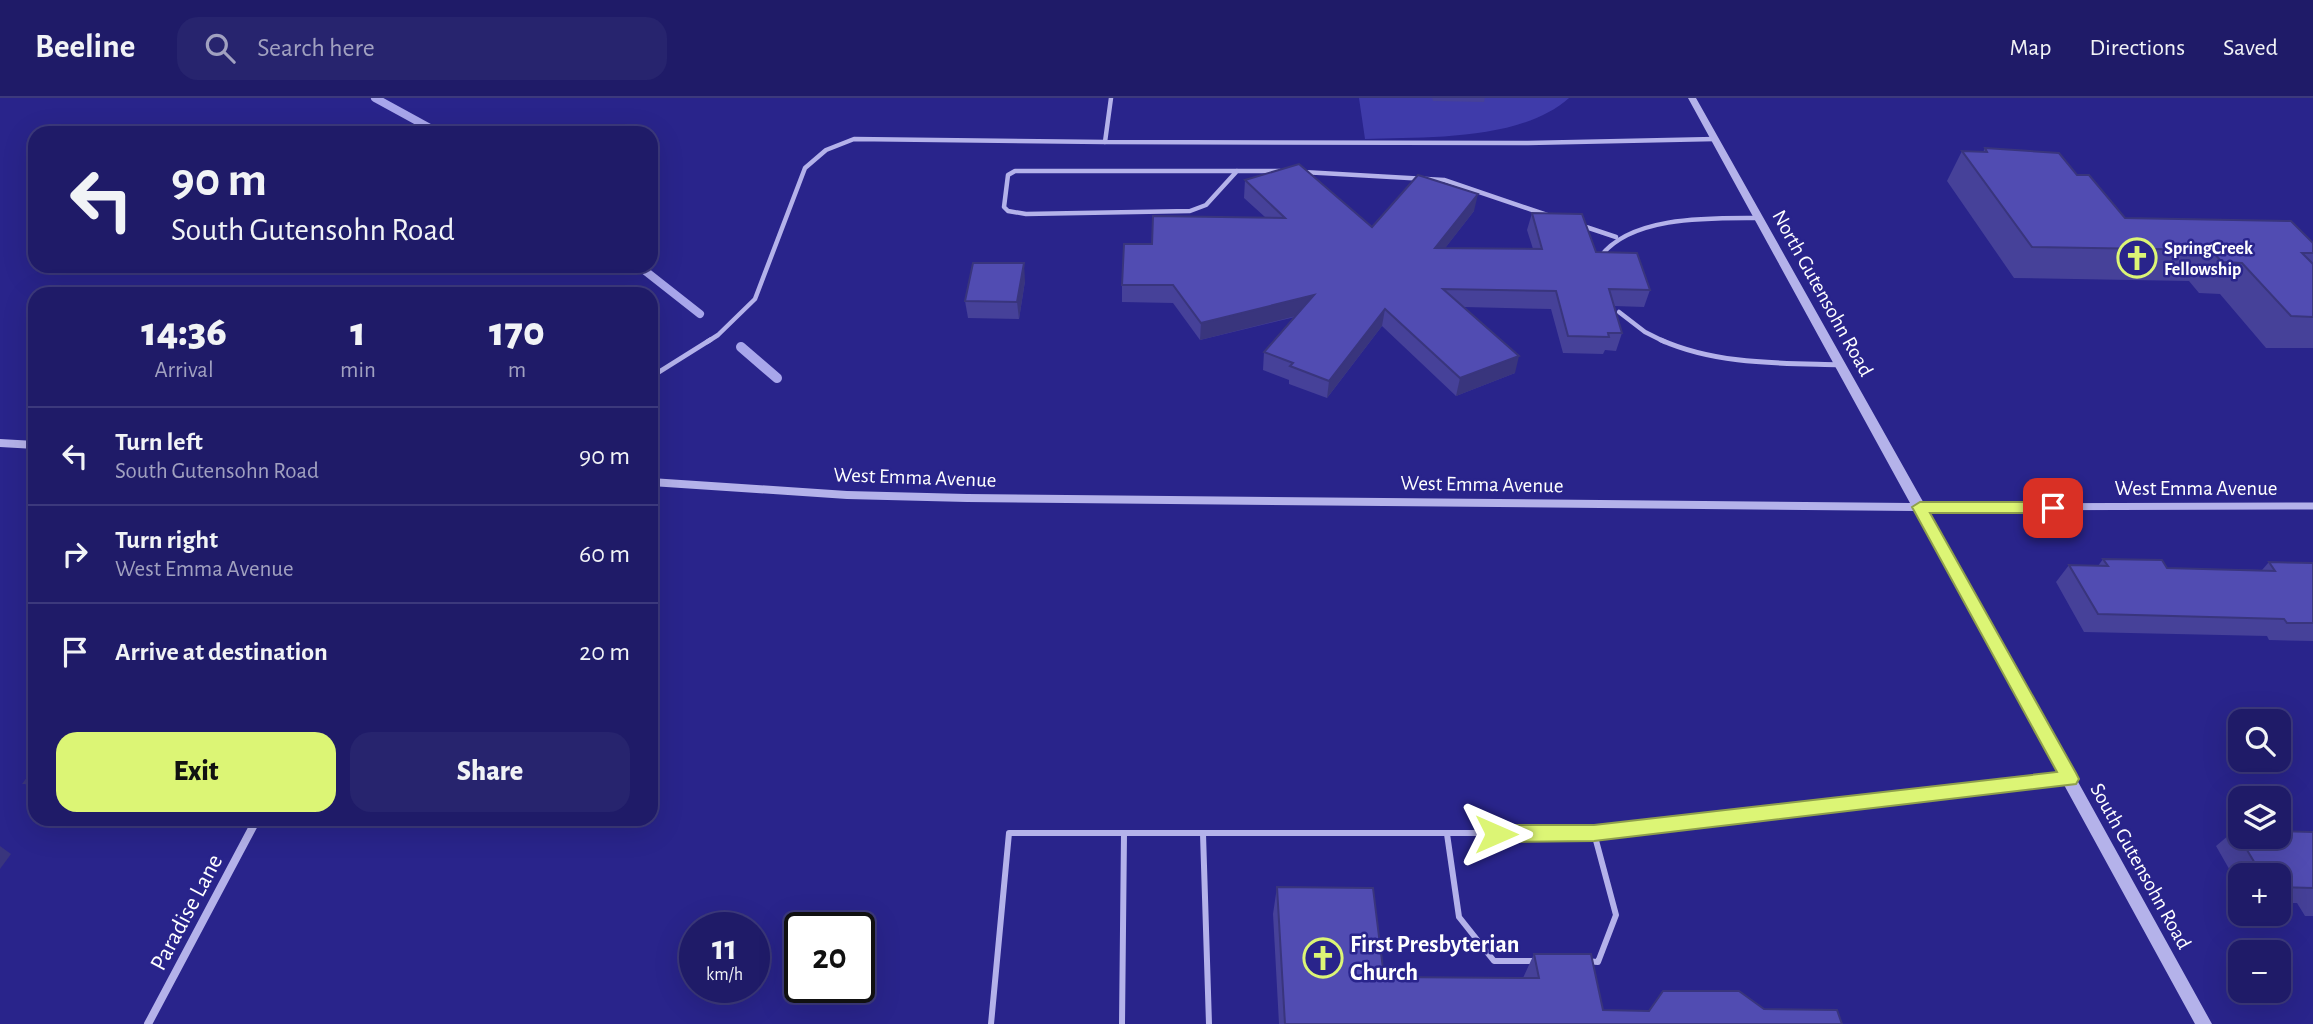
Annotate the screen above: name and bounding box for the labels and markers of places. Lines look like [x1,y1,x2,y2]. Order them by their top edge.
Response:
church icon: SpringCreek Fellowship [2116,237,2158,279]
place label: SpringCreek Fellowship [2164,240,2253,279]
pin [2023,478,2083,538]
place label: First Presbyterian Church [1350,933,1520,985]
church icon: First Presbyterian Church [1302,937,1344,979]

